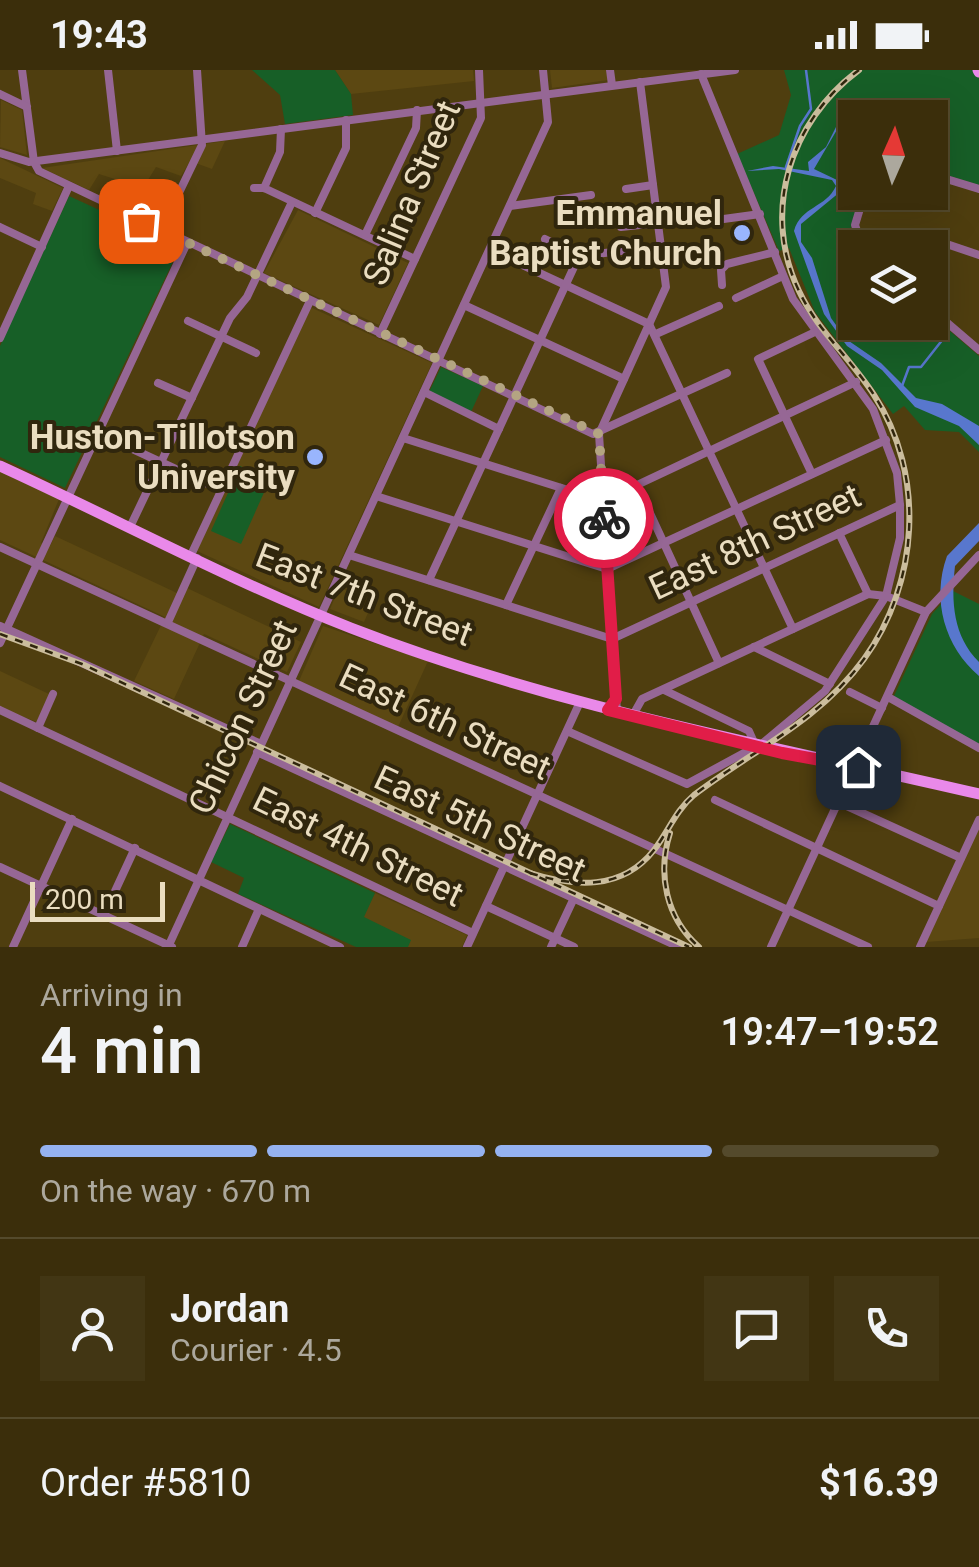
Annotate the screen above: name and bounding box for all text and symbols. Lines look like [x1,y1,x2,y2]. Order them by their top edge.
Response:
text: 19:43 [50,13,148,57]
street label: Salina Street [355,95,469,291]
north arrow [838,100,948,210]
map controls [838,100,948,340]
pin [99,179,184,264]
place label: Emmanuel Baptist Church [489,193,722,274]
icon: bag [114,194,169,249]
marker: Emmanuel Baptist Church [731,222,753,244]
button: layers [838,230,948,340]
place label: Huston-Tillotson University [30,417,295,498]
marker: Huston-Tillotson University [304,446,326,468]
courier [554,468,654,568]
street label: East 8th Street [643,475,867,609]
icon: bike [577,491,632,546]
street label: East 7th Street [250,535,478,655]
street label: Chicon Street [180,614,306,820]
street label: East 6th Street [333,655,557,789]
pin [816,725,901,810]
icon: home [831,740,886,795]
street label: East 5th Street [368,757,592,891]
street label: East 4th Street [246,778,470,916]
scale bar [30,877,165,921]
text: 200 m [45,883,124,916]
text: Arriving in [40,976,183,1014]
text: 19:47–19:52 [720,1010,939,1054]
text: 4 min [40,1013,203,1089]
text: On the way · 670 m [40,1172,311,1210]
button: person [40,1276,145,1381]
button: chat [704,1276,809,1381]
button: phone [834,1276,939,1381]
text: Jordan [170,1287,289,1331]
text: Courier · 4.5 [170,1331,342,1369]
text: Order #5810 [40,1461,251,1505]
text: $16.39 [819,1461,939,1505]

